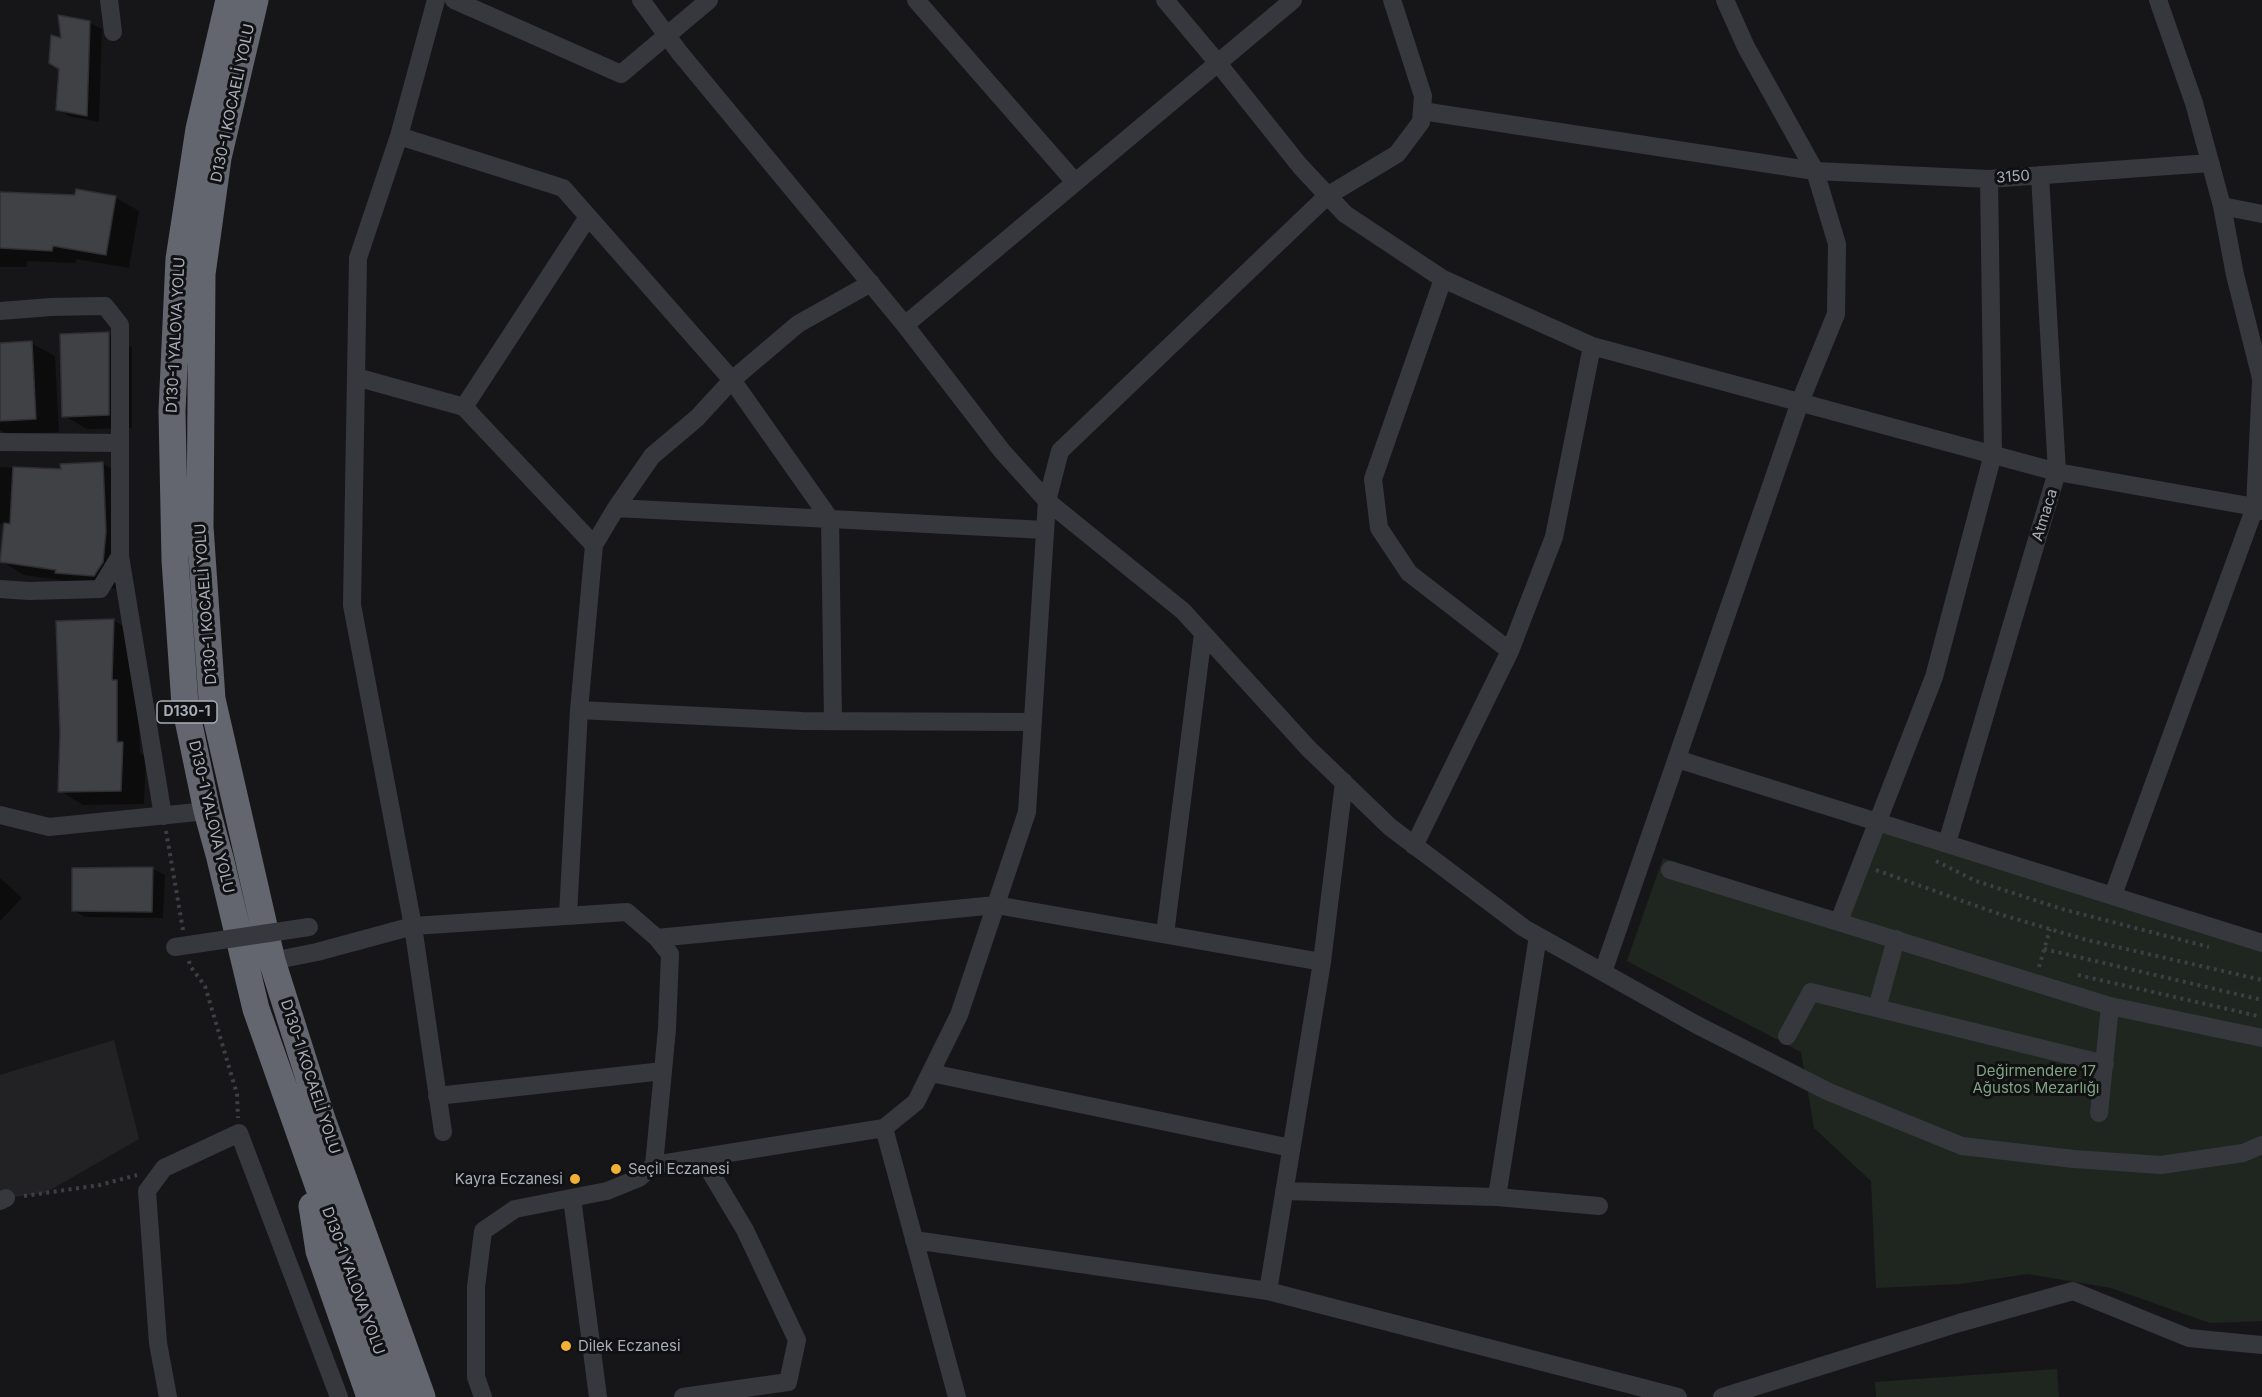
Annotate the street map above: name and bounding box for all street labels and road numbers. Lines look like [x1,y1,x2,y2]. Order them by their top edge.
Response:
street label: D130-1 KOCAELİ YOLU [207,22,259,184]
street label: 3150 [1995,167,2031,187]
street label: D130-1 YALOVA YOLU [163,257,189,413]
street label: Atmaca [2029,487,2061,543]
street label: D130-1 KOCAELİ YOLU [191,523,221,685]
road number: D130-1 [157,701,217,723]
street label: D130-1 YALOVA YOLU [185,739,237,895]
street label: D130-1 KOCAELİ YOLU [276,997,344,1157]
street label: D130-1 YALOVA YOLU [318,1205,388,1357]

